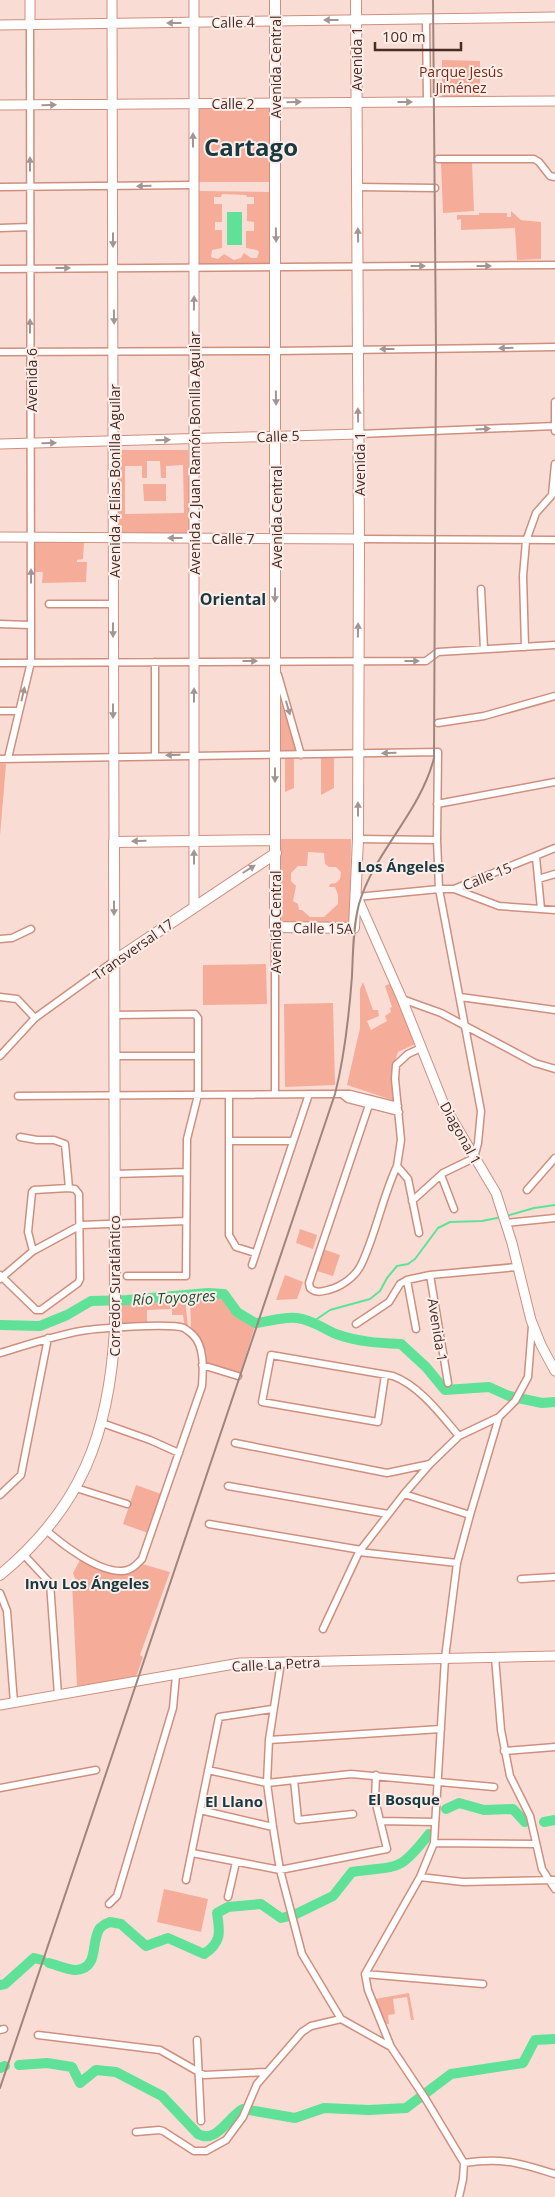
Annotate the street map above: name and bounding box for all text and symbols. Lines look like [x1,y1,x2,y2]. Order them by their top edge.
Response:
street label: Calle 4 [211,12,255,32]
street label: Avenida Central [266,15,285,119]
one-way arrow [323,16,339,24]
one-way arrow [166,19,182,27]
scale bar [375,20,461,52]
text: 100 m [382,26,426,46]
street label: Avenida 1 [347,27,366,91]
park label: Parque Jesús Jiménez [419,62,503,97]
street label: Calle 2 [211,94,255,113]
one-way arrow [286,98,302,106]
one-way arrow [398,98,414,106]
one-way arrow [41,101,57,109]
district label: Cartago [204,130,298,163]
one-way arrow [189,132,197,148]
one-way arrow [26,156,34,172]
one-way arrow [136,182,152,190]
one-way arrow [354,226,362,242]
one-way arrow [272,227,280,243]
one-way arrow [109,233,117,249]
one-way arrow [411,262,427,270]
one-way arrow [476,262,492,270]
one-way arrow [55,264,71,272]
one-way arrow [190,295,198,311]
one-way arrow [110,309,118,325]
one-way arrow [26,318,34,334]
street label: Avenida 2 Juan Ramón Bonilla Aguilar [185,331,204,575]
one-way arrow [498,344,514,352]
one-way arrow [379,345,395,353]
street label: Avenida 6 [22,348,41,412]
street label: Avenida 4 Elías Bonilla Aguilar [105,384,124,578]
one-way arrow [272,390,280,406]
one-way arrow [354,406,362,422]
one-way arrow [476,425,492,433]
street label: Calle 5 [256,426,300,446]
street label: Avenida 1 [350,432,369,496]
one-way arrow [156,436,172,444]
one-way arrow [41,439,57,447]
street label: Avenida Central [267,465,286,569]
street label: Calle 7 [211,529,255,548]
one-way arrow [167,534,183,542]
one-way arrow [27,568,35,584]
one-way arrow [271,587,279,603]
district label: Oriental [200,588,266,610]
one-way arrow [354,621,362,637]
one-way arrow [109,622,117,638]
one-way arrow [242,657,258,665]
one-way arrow [404,657,420,665]
one-way arrow [19,686,27,701]
one-way arrow [190,687,198,703]
one-way arrow [284,701,292,716]
one-way arrow [109,703,117,719]
one-way arrow [381,750,397,758]
one-way arrow [165,751,181,759]
one-way arrow [271,767,279,783]
one-way arrow [354,801,362,817]
one-way arrow [131,837,147,845]
one-way arrow [190,849,198,865]
district label: Los Ángeles [357,856,445,876]
street label: Calle 15 [460,858,514,894]
one-way arrow [243,865,256,874]
street label: Avenida Central [266,870,285,974]
one-way arrow [110,900,118,916]
street label: Transversal 17 [89,914,177,984]
street label: Calle 15A [293,918,353,938]
street label: Diagonal 1 [436,1098,486,1168]
street label: Corredor Suratlántico [105,1215,124,1357]
water label: Río Toyogres [132,1285,217,1309]
street label: Avenida 1 [424,1297,452,1363]
district label: Invu Los Ángeles [25,1573,149,1593]
street label: Calle La Petra [231,1652,321,1676]
district label: El Bosque [368,1789,440,1809]
district label: El Llano [205,1791,263,1811]

